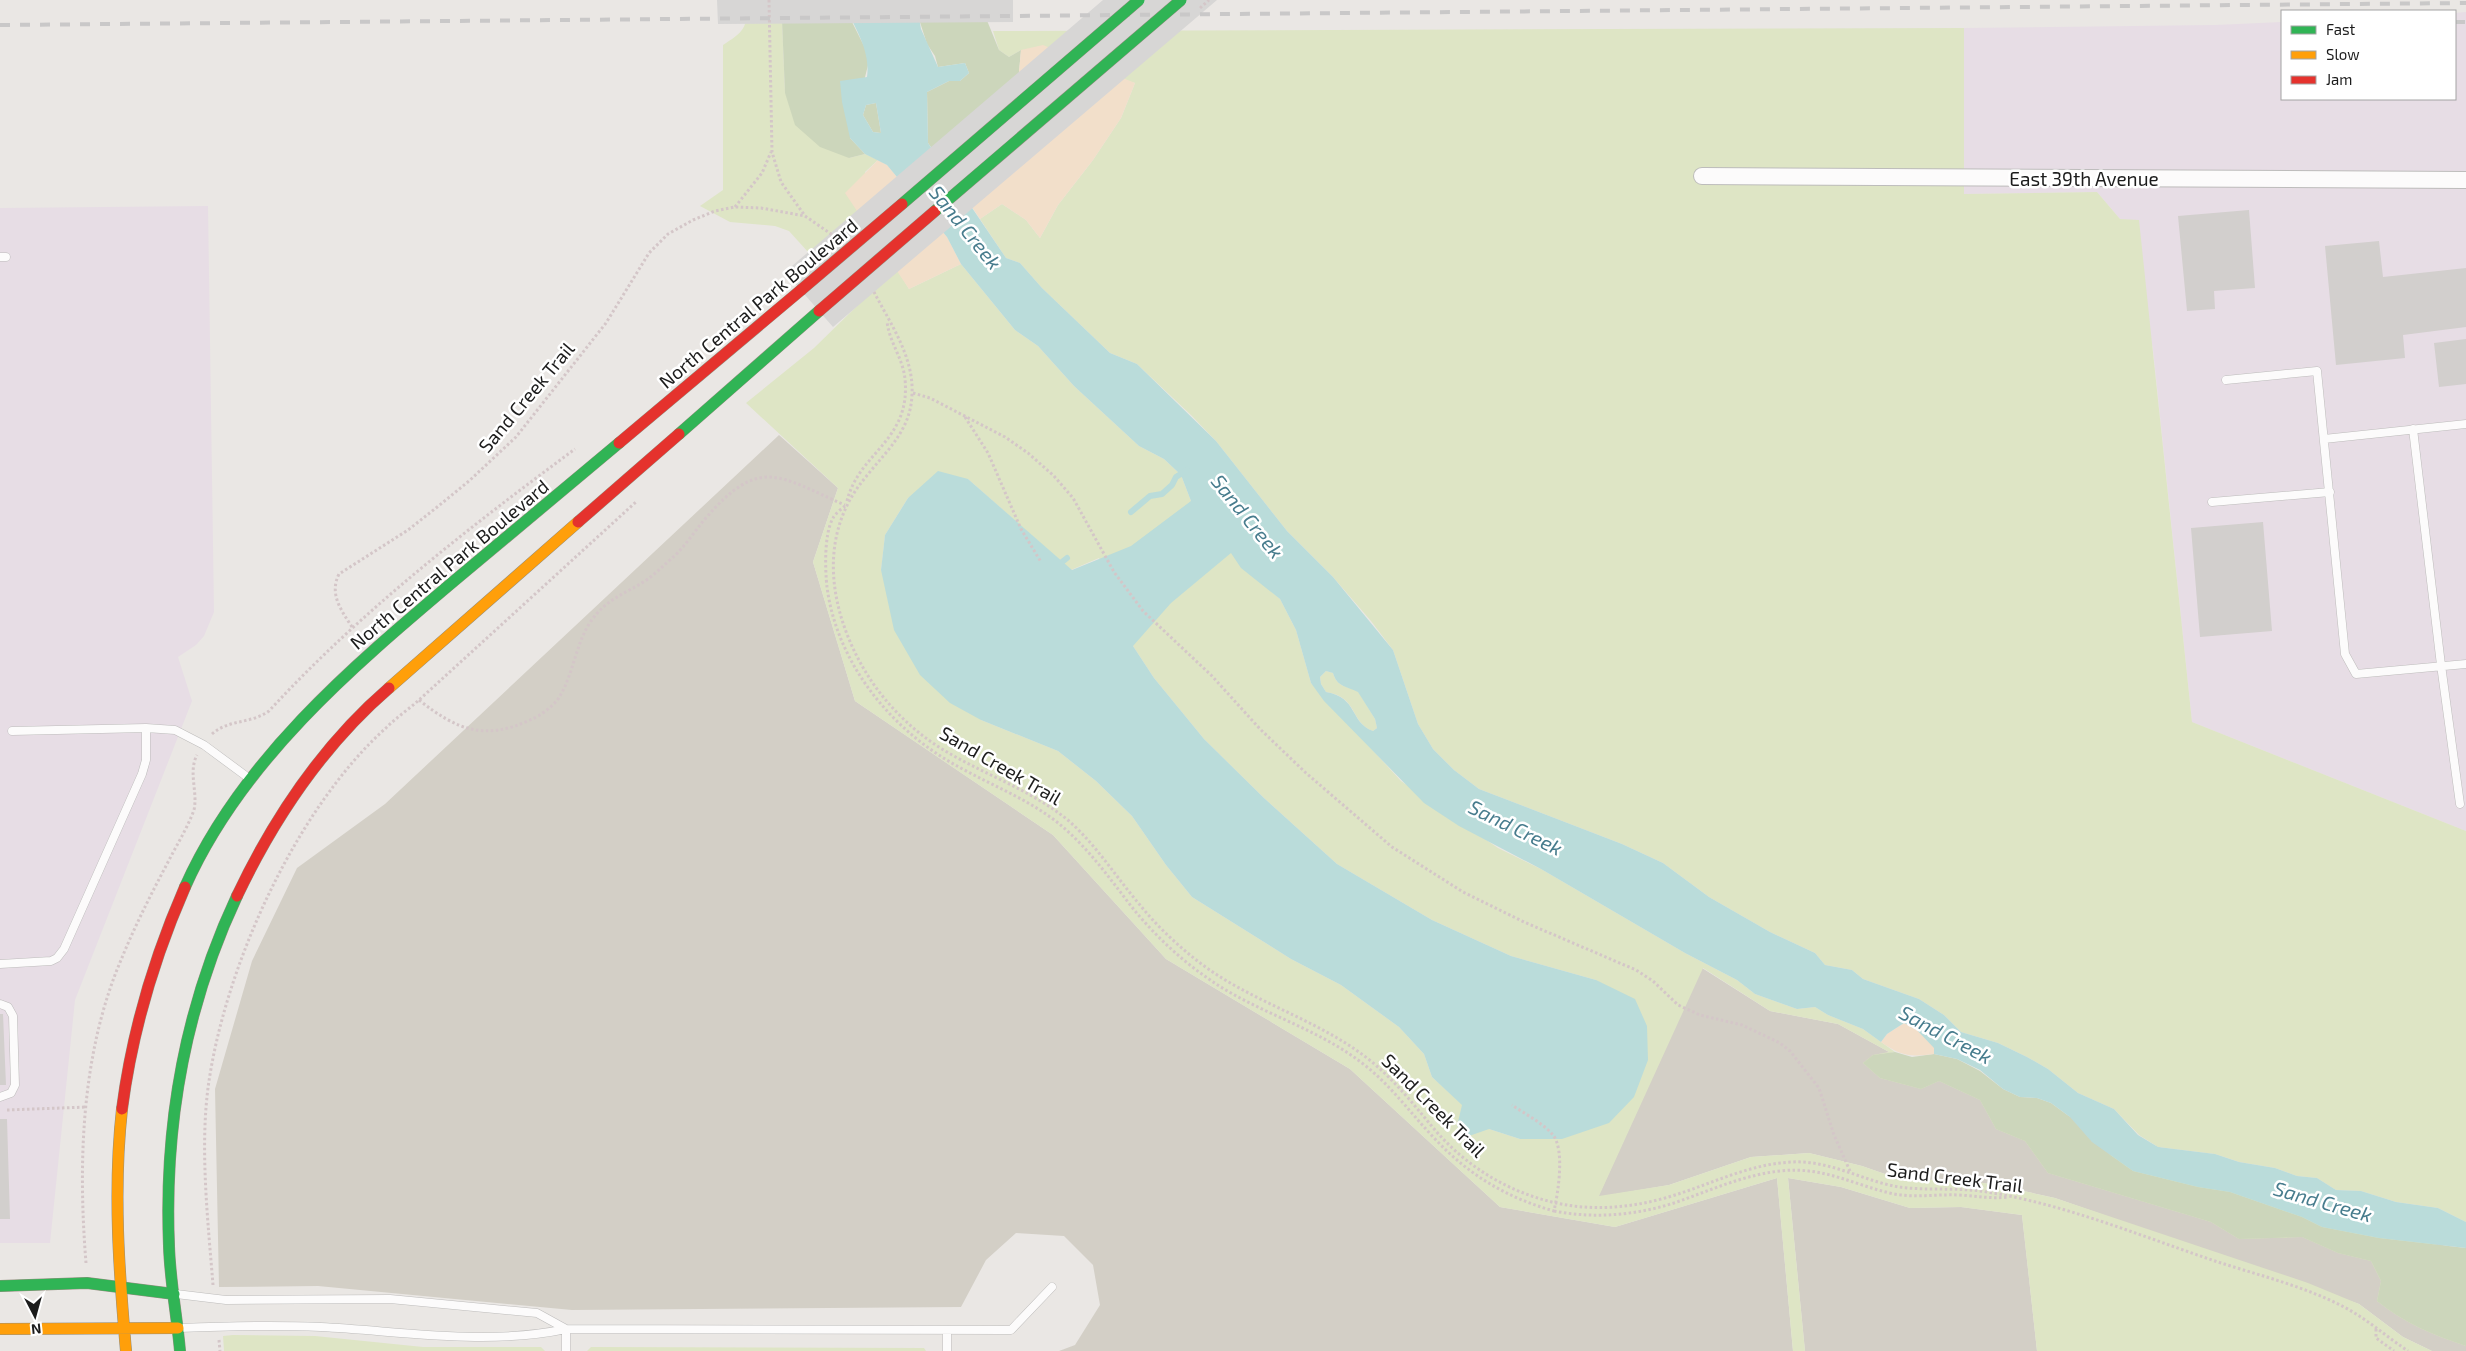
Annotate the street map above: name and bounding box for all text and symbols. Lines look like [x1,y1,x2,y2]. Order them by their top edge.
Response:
legend [2281,10,2456,100]
text: Fast [2326,20,2356,38]
text: Slow [2326,45,2360,63]
text: Jam [2326,70,2352,88]
street label: East 39th Avenue [2009,167,2159,190]
water label: Sand Creek [925,180,1007,274]
street label: North Central Park Boulevard [654,213,862,393]
street label: Sand Creek Trail [473,337,579,457]
water label: Sand Creek [1207,469,1289,563]
street label: North Central Park Boulevard [345,474,553,654]
street label: Sand Creek Trail [936,721,1066,809]
water label: Sand Creek [1465,794,1567,860]
water label: Sand Creek [1896,1000,1996,1068]
street label: Sand Creek Trail [1377,1048,1491,1162]
street label: Sand Creek Trail [1886,1157,2025,1197]
water label: Sand Creek [2271,1176,2375,1226]
north arrow [10,1291,60,1341]
text: N [30,1320,42,1338]

